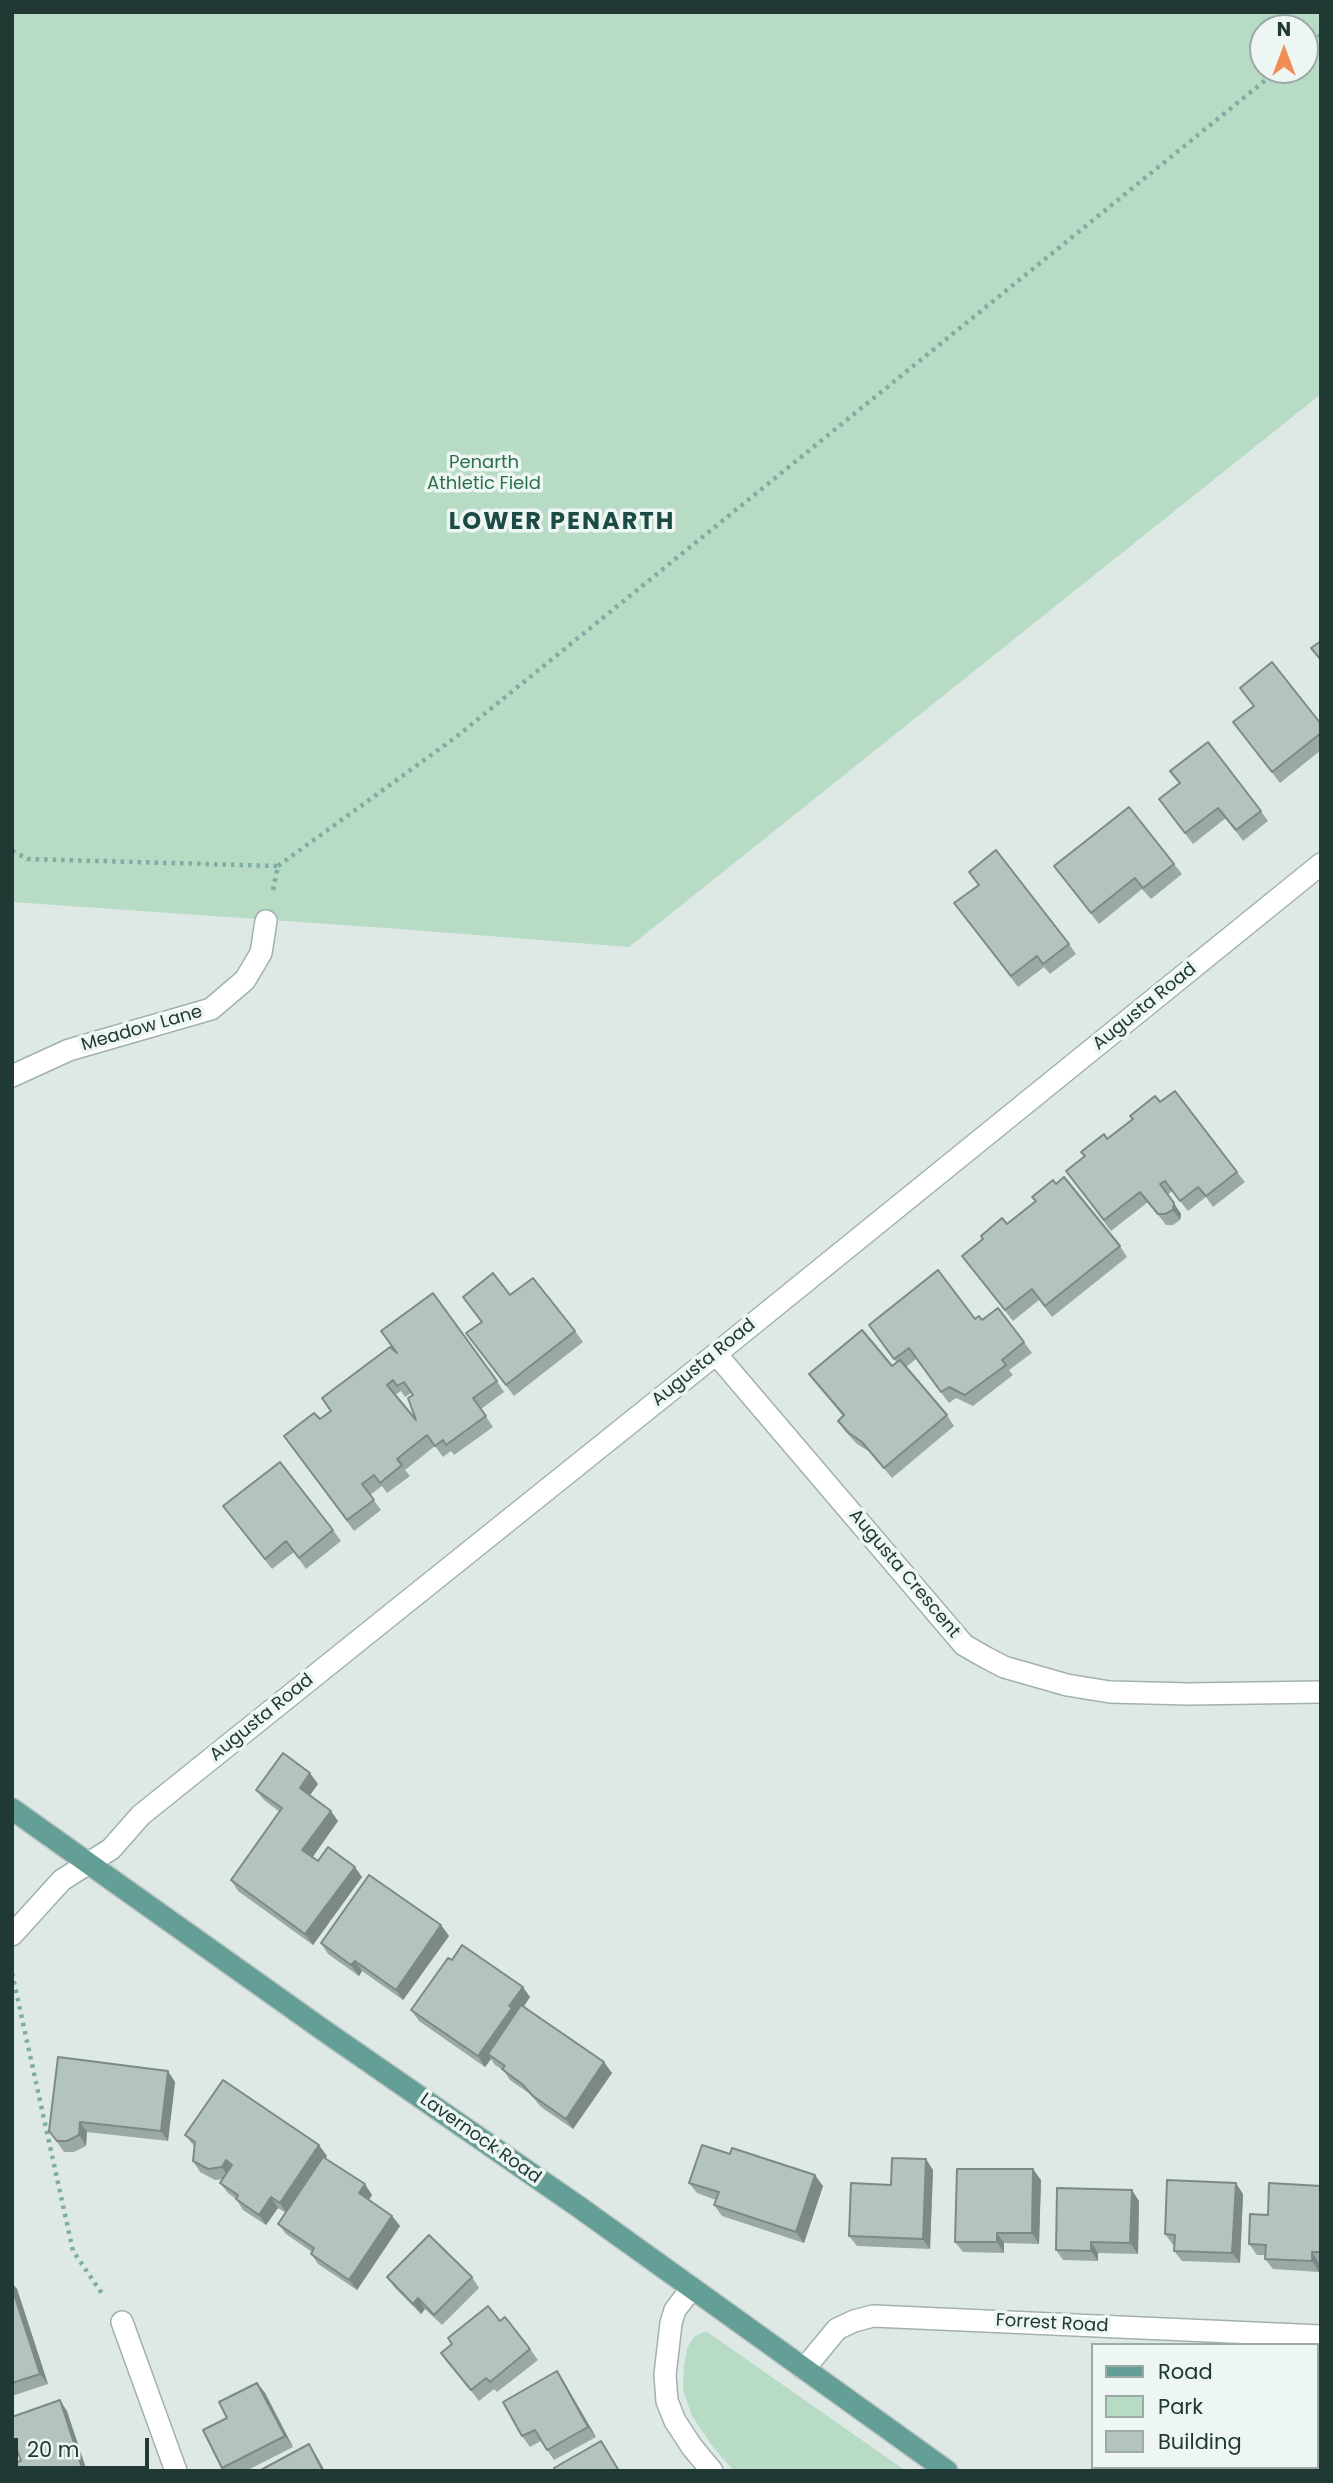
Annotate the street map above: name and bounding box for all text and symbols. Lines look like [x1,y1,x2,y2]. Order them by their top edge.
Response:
north arrow [1249,14,1319,84]
text: N [1277,16,1291,43]
park label: Penarth Athletic Field [427,452,541,494]
district label: LOWER PENARTH [450,509,674,537]
street label: Augusta Road [1089,959,1201,1055]
street label: Meadow Lane [79,1001,205,1057]
street label: Augusta Road [648,1315,760,1411]
street label: Augusta Crescent [844,1505,964,1643]
street label: Augusta Road [206,1670,318,1766]
street label: Lavernock Road [415,2089,545,2189]
street label: Forrest Road [995,2310,1109,2338]
legend [1092,2343,1319,2469]
text: Road [1158,2357,1213,2386]
text: Park [1158,2392,1203,2421]
scale bar [18,2424,152,2468]
text: Building [1158,2427,1242,2456]
text: 20 m [27,2435,80,2464]

